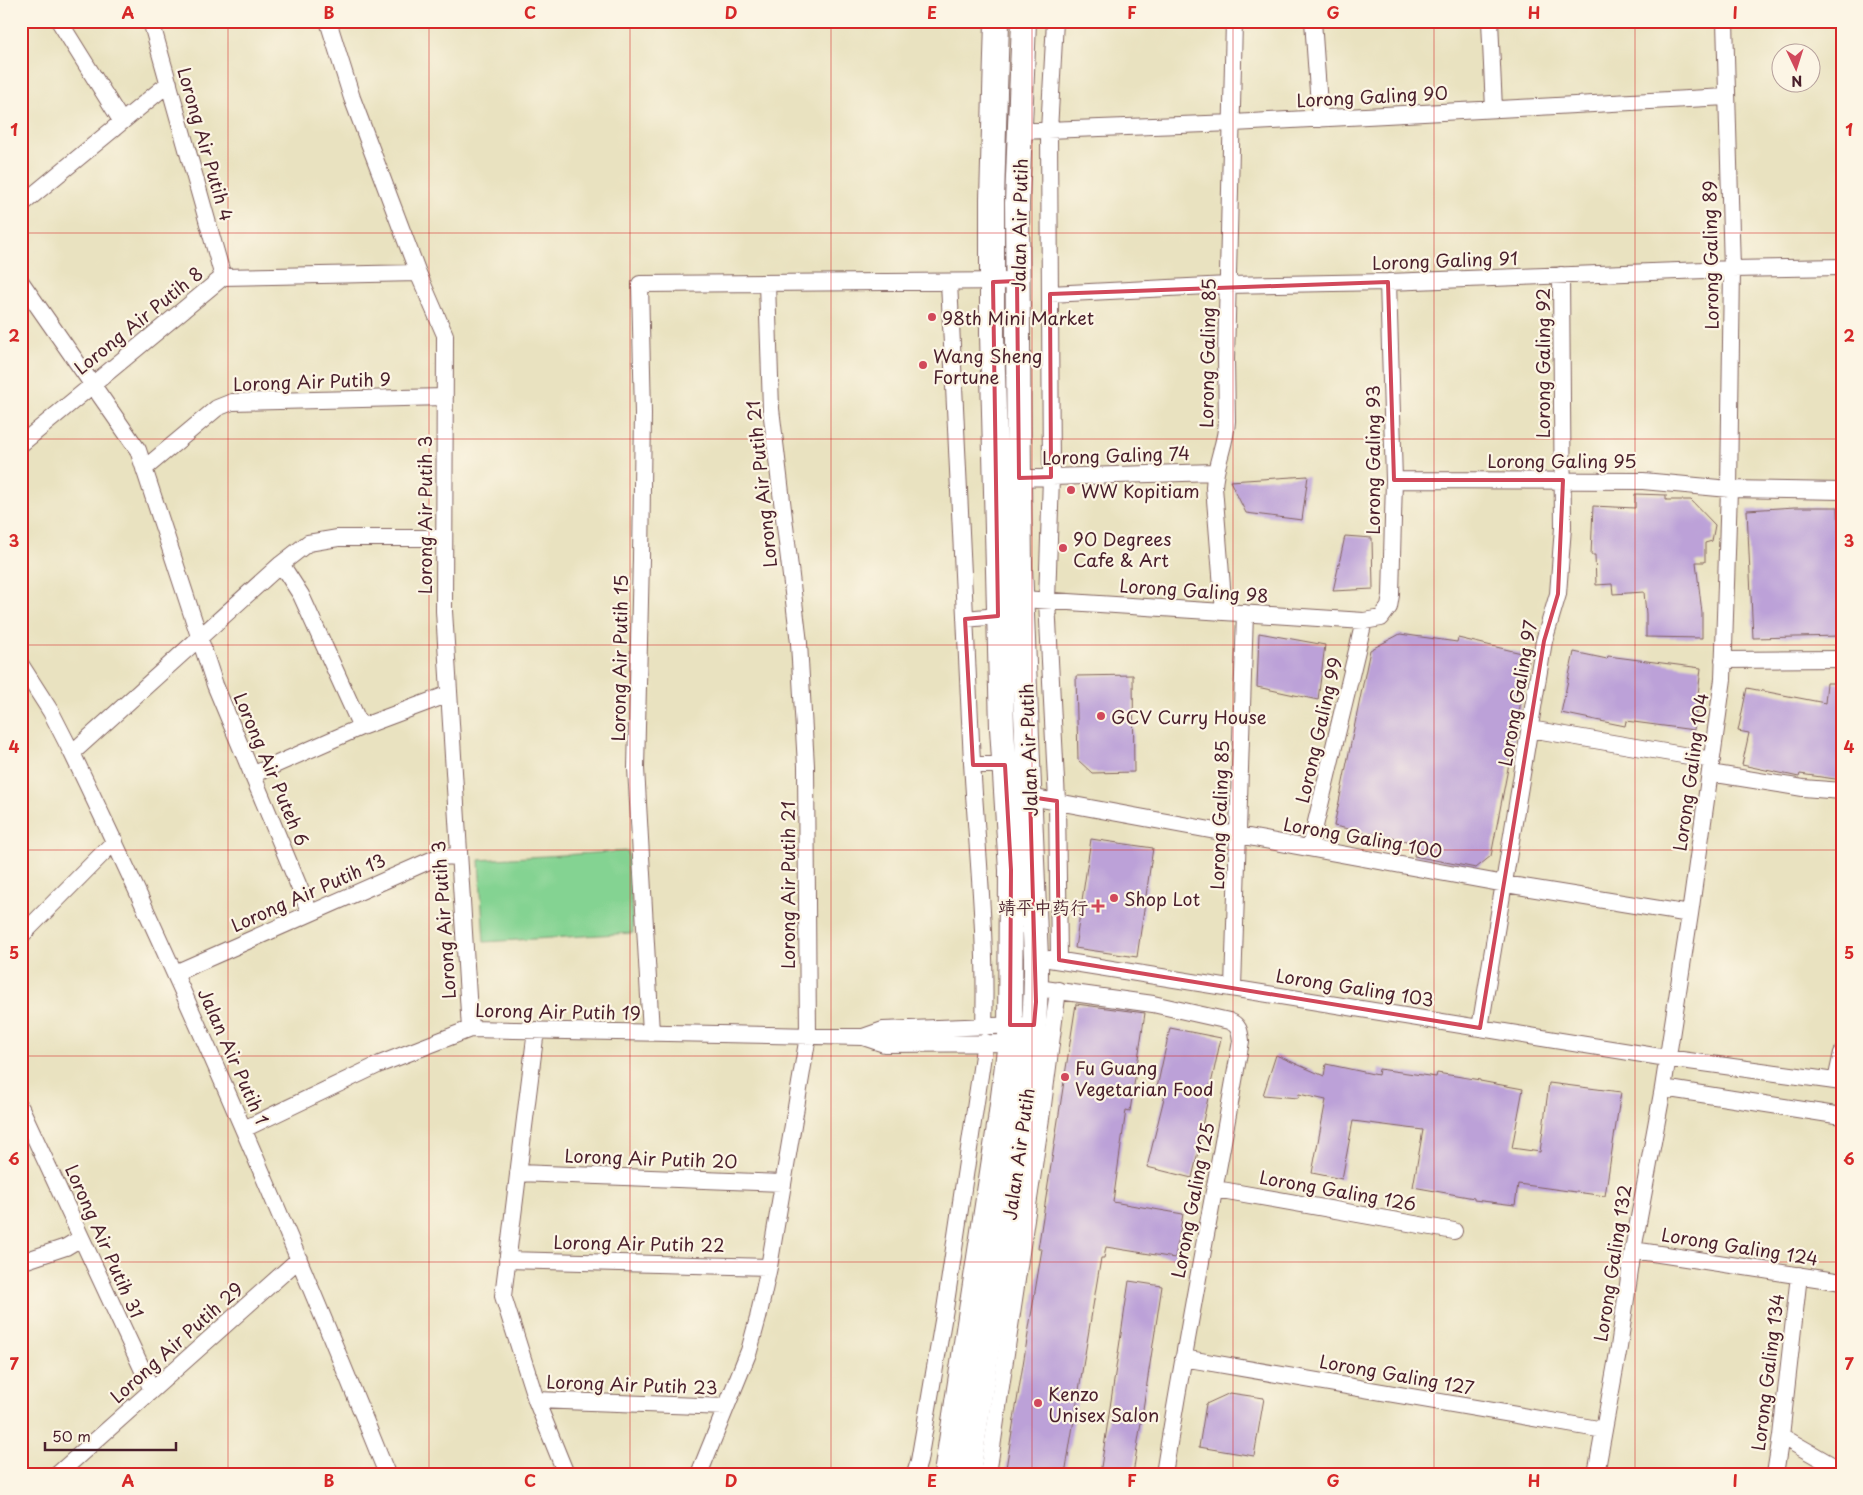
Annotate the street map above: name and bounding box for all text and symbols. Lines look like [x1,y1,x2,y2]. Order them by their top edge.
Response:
text: A [122,0,135,24]
text: B [324,0,335,24]
text: C [524,0,536,24]
text: D [725,0,737,24]
text: E [927,0,937,24]
text: F [1127,0,1137,24]
text: G [1326,0,1340,24]
text: H [1528,0,1540,24]
text: I [1732,0,1738,24]
north arrow [1770,42,1820,92]
street label: Lorong Air Putih 4 [171,64,241,224]
text: N [1791,71,1803,92]
street label: Lorong Galing 90 [1296,79,1448,113]
text: 1 [10,117,18,141]
text: 1 [1845,117,1853,141]
street label: Jalan Air Putih [1004,158,1034,292]
street label: Lorong Galing 89 [1695,180,1725,330]
street label: Lorong Galing 91 [1371,244,1519,276]
street label: Lorong Air Putih 8 [68,260,208,380]
street label: Lorong Galing 85 [1192,278,1222,428]
street label: Lorong Galing 92 [1529,288,1556,438]
place label: 98th Mini Market [942,304,1094,331]
marker: 98th Mini Market [926,311,938,323]
text: 2 [8,323,20,347]
text: 2 [1843,323,1855,347]
place label: Wang Sheng Fortune [933,342,1042,390]
marker: Wang Sheng Fortune [917,359,929,371]
street label: Lorong Air Putih 9 [233,365,391,397]
street label: Lorong Galing 93 [1359,385,1386,535]
street label: Lorong Air Putih 21 [739,399,783,569]
street label: Lorong Air Putih 3 [411,436,438,594]
street label: Lorong Galing 74 [1042,439,1190,471]
street label: Lorong Galing 95 [1487,447,1637,474]
place label: WW Kopitiam [1081,477,1200,504]
marker: WW Kopitiam [1065,484,1077,496]
place label: 90 Degrees Cafe & Art [1073,525,1172,573]
text: 3 [9,528,19,552]
text: 3 [1844,528,1854,552]
marker: 90 Degrees Cafe & Art [1057,542,1069,554]
street label: Lorong Galing 98 [1119,571,1269,609]
street label: Lorong Air Putih 15 [604,574,634,742]
street label: Lorong Galing 97 [1491,618,1543,768]
street label: Lorong Galing 99 [1288,654,1348,806]
street label: Jalan Air Putih [1012,683,1044,817]
street label: Lorong Air Puteh 6 [228,688,316,850]
street label: Lorong Galing 104 [1666,691,1714,853]
place label: GCV Curry House [1111,703,1267,730]
marker: GCV Curry House [1095,710,1107,722]
text: 4 [9,734,20,758]
text: 4 [1844,734,1855,758]
street label: Lorong Galing 85 [1203,740,1235,890]
street label: Lorong Air Putih 21 [774,801,801,969]
street label: Lorong Galing 100 [1281,810,1445,864]
street label: Lorong Air Putih 3 [424,840,462,1000]
street label: Lorong Air Putih 13 [226,846,390,938]
place label: Shop Lot [1124,885,1201,912]
marker: Shop Lot [1108,892,1120,904]
place label: 靖平中药行 [998,893,1088,920]
marker: 靖平中药行 [1092,900,1104,912]
text: 5 [9,940,19,964]
text: 5 [1844,940,1854,964]
street label: Lorong Galing 103 [1274,961,1436,1013]
street label: Jalan Air Putih 1 [192,983,276,1129]
street label: Lorong Air Putih 19 [475,996,641,1026]
place label: Fu Guang Vegetarian Food [1075,1054,1214,1102]
marker: Fu Guang Vegetarian Food [1059,1071,1071,1083]
street label: Jalan Air Putih [995,1086,1041,1222]
street label: Lorong Galing 125 [1164,1120,1220,1280]
street label: Lorong Air Putih 20 [564,1141,738,1175]
text: 6 [8,1146,20,1170]
text: 6 [1843,1146,1855,1170]
street label: Lorong Air Putih 31 [59,1160,151,1322]
street label: Lorong Galing 126 [1257,1163,1419,1217]
street label: Lorong Galing 132 [1586,1183,1638,1343]
street label: Lorong Galing 124 [1660,1220,1820,1272]
street label: Lorong Air Putih 22 [553,1228,725,1258]
street label: Lorong Air Putih 29 [104,1275,248,1409]
street label: Lorong Galing 134 [1744,1292,1790,1452]
street label: Lorong Galing 127 [1318,1347,1476,1401]
text: 7 [9,1351,19,1375]
text: 7 [1844,1351,1854,1375]
street label: Lorong Air Putih 23 [546,1368,718,1400]
place label: Kenzo Unisex Salon [1048,1380,1159,1428]
marker: Kenzo Unisex Salon [1032,1397,1044,1409]
scale bar [45,1420,176,1452]
text: 50 m [52,1424,91,1447]
text: A [122,1468,135,1492]
text: B [324,1468,335,1492]
text: C [524,1468,536,1492]
text: D [725,1468,737,1492]
text: E [927,1468,937,1492]
text: F [1127,1468,1137,1492]
text: G [1326,1468,1340,1492]
text: H [1528,1468,1540,1492]
text: I [1732,1468,1738,1492]

